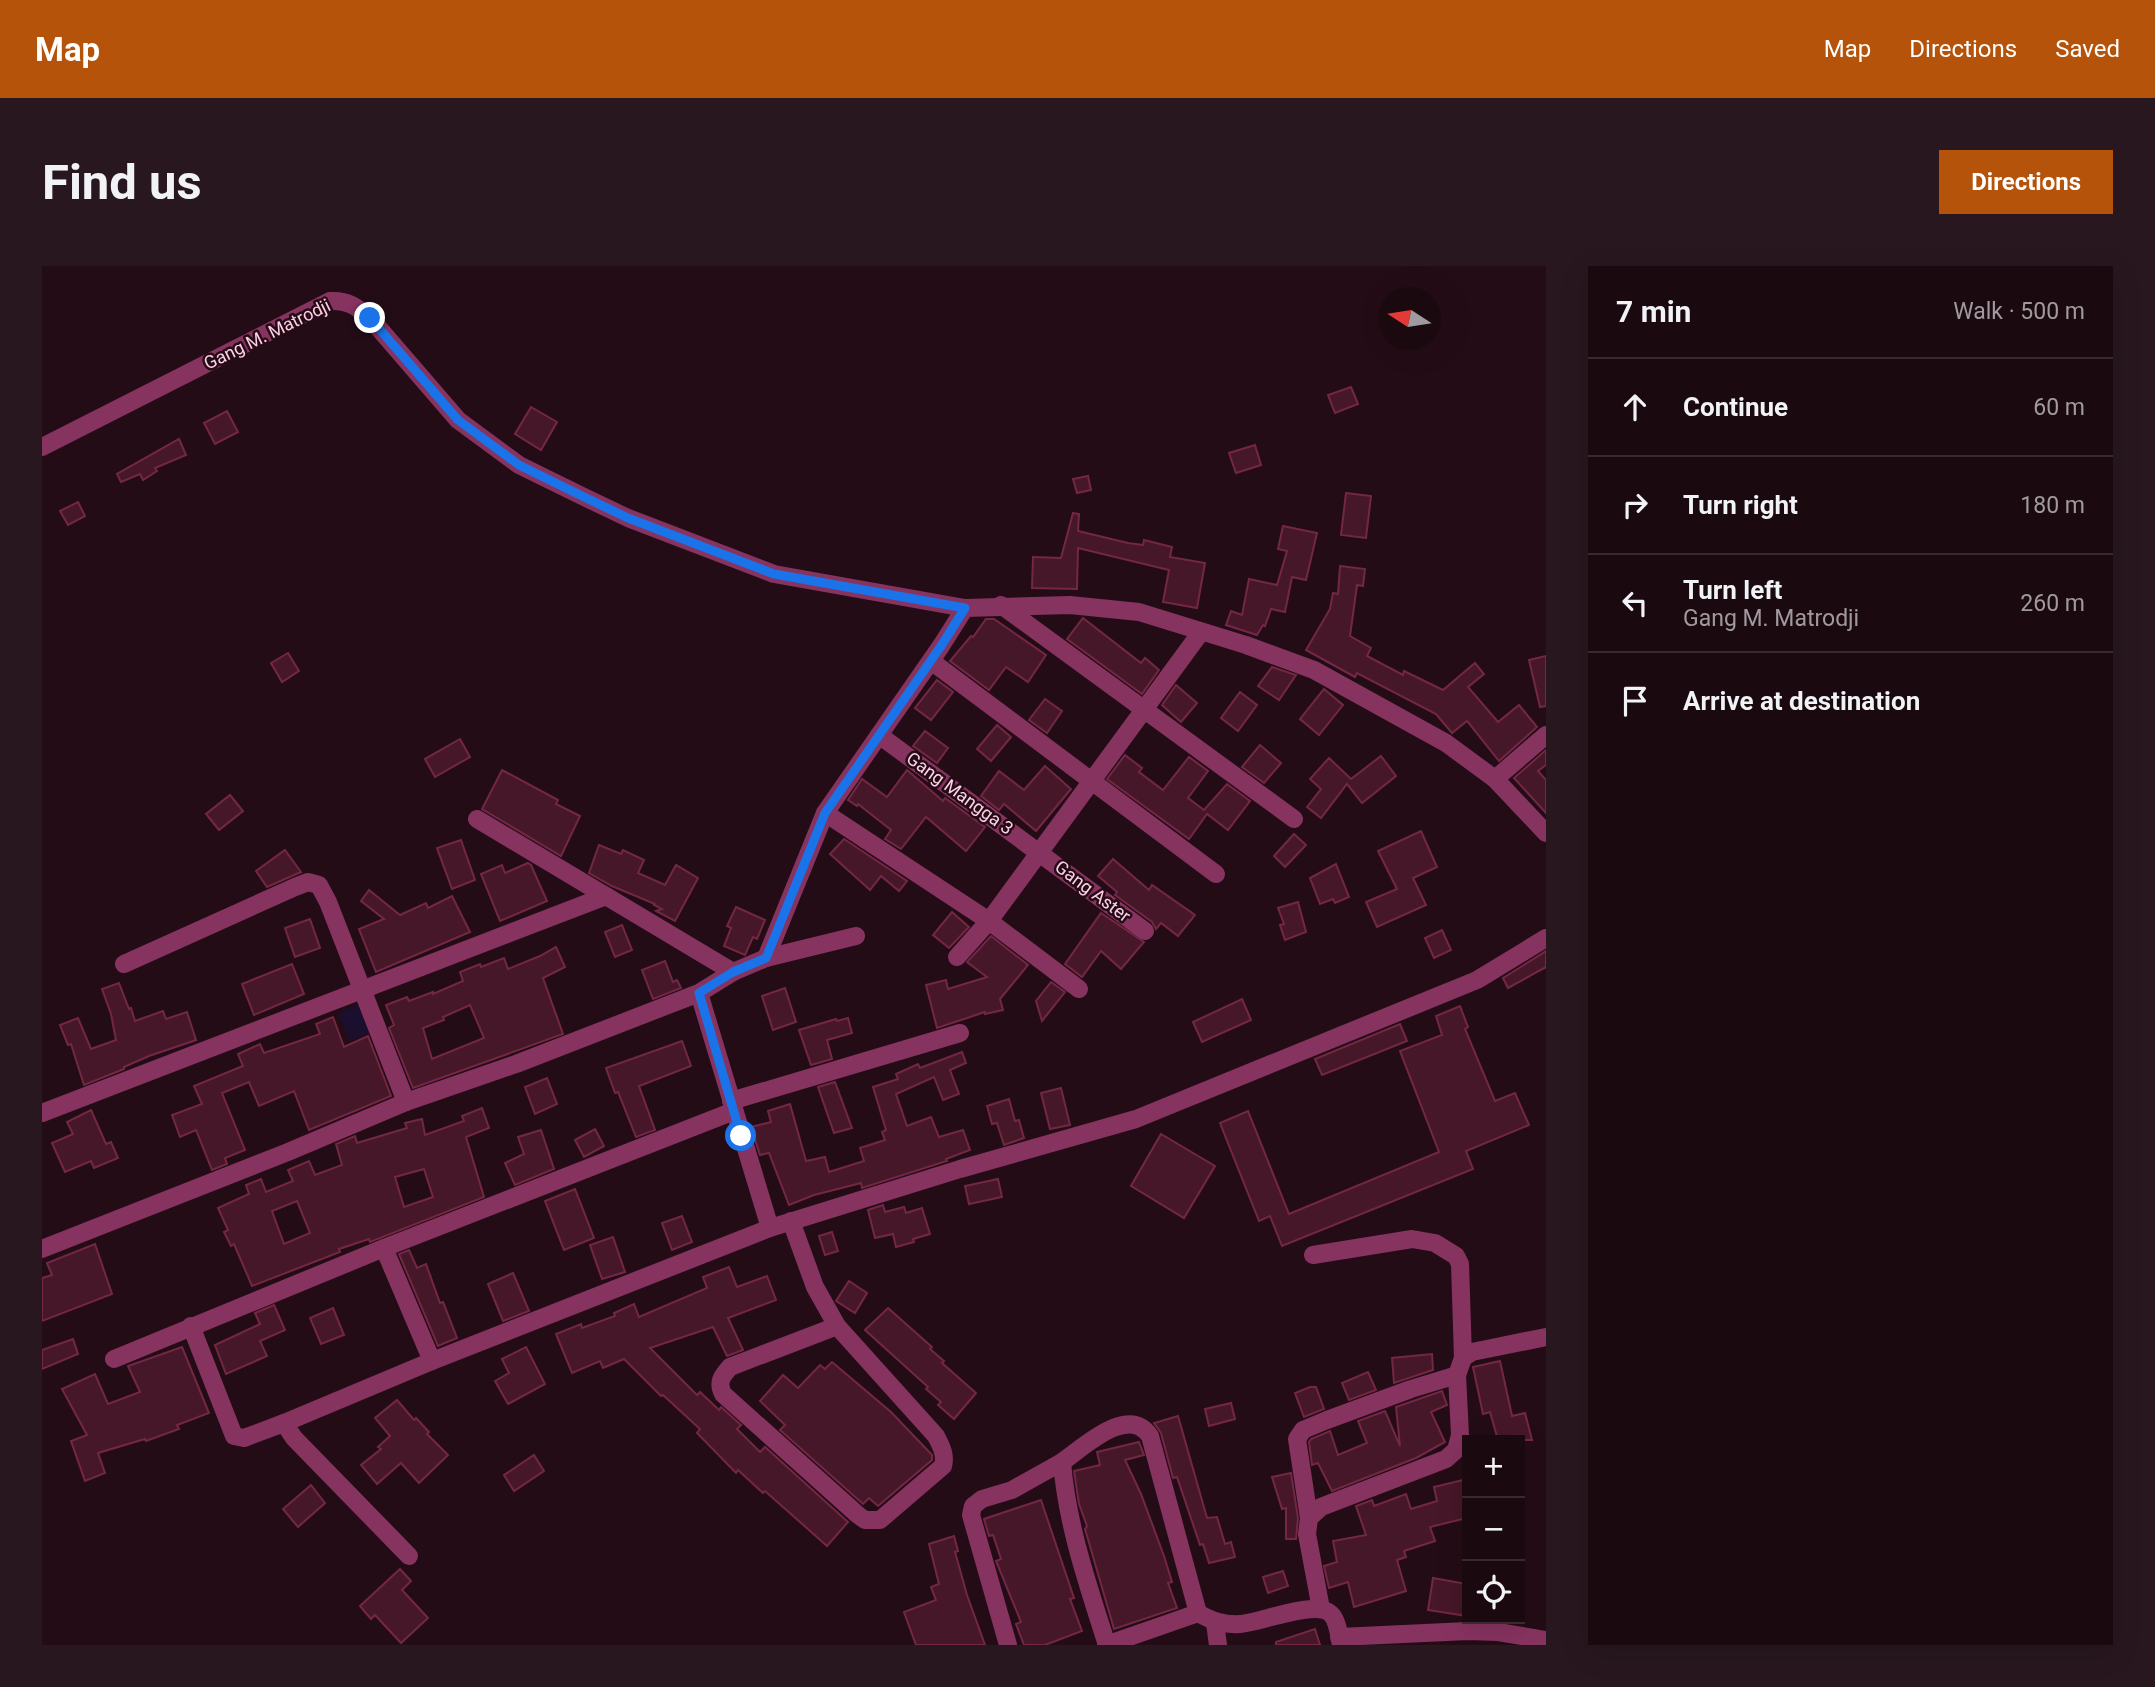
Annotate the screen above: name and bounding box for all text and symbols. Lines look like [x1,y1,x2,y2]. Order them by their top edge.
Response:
text: Map [35,30,100,69]
text: Map [1824,35,1871,63]
text: Directions [1909,35,2017,63]
text: Saved [2055,35,2120,63]
button: Directions [1939,150,2113,214]
text: Find us [42,154,202,211]
north arrow [1378,287,1441,350]
street label: Gang M. Matrodji [200,294,334,374]
text: 7 min [1616,294,1691,329]
text: Walk · 500 m [1953,298,2085,325]
route end [354,302,385,333]
icon: ahead [1616,388,1654,426]
text: Continue [1683,392,1788,422]
text: 60 m [2033,394,2085,421]
icon: right [1616,486,1654,524]
text: Turn right [1683,490,1798,520]
text: 180 m [2020,492,2085,519]
text: Turn left [1683,575,1782,605]
icon: left [1616,584,1654,622]
text: 260 m [2020,590,2085,617]
text: Gang M. Matrodji [1683,605,1859,632]
icon: arrive [1616,682,1654,720]
text: Arrive at destination [1683,686,1920,716]
street label: Gang Mangga 3 [903,747,1017,839]
street label: Gang Aster [1051,856,1135,926]
route start [725,1120,756,1151]
map controls [1462,1435,1525,1624]
button: + [1462,1435,1525,1498]
button: − [1462,1498,1525,1561]
button: locate [1462,1561,1525,1624]

